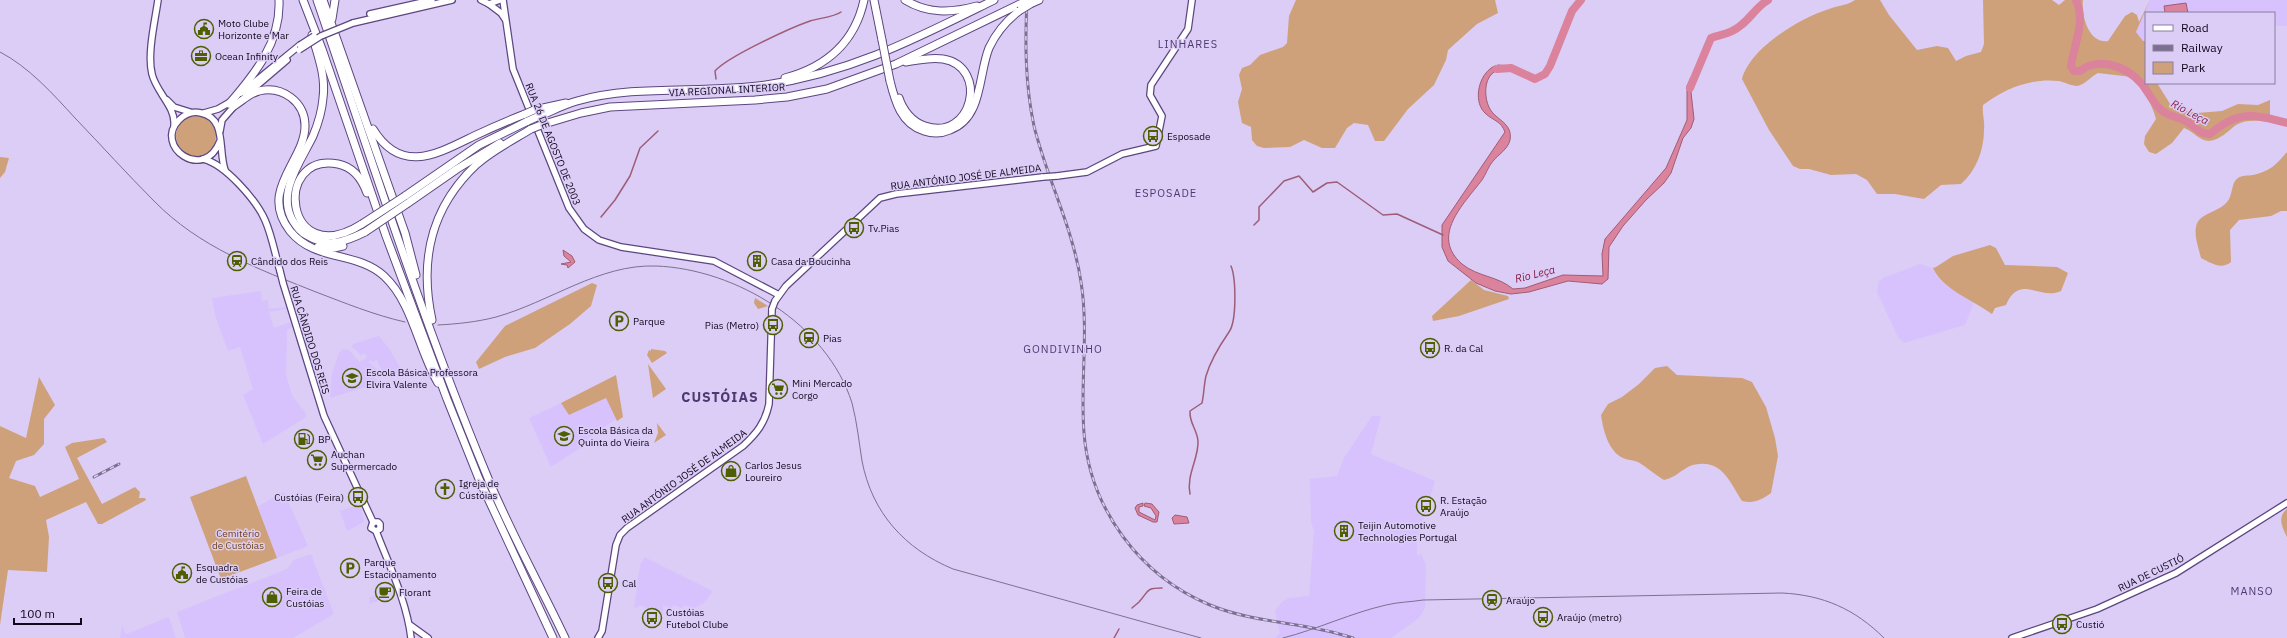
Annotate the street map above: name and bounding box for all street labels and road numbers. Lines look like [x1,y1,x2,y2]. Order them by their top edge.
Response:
street label: VIA REGIONAL INTERIOR [668,80,786,100]
street label: RUA 26 DE AGOSTO DE 2003 [522,81,584,207]
street label: RUA ANTÓNIO JOSÉ DE ALMEIDA [890,161,1043,193]
street label: RUA CÂNDIDO DOS REIS [287,284,333,396]
street label: RUA ANTÓNIO JOSÉ DE ALMEIDA [619,426,750,526]
street label: RUA DE CUSTIÓ [2116,551,2186,595]

